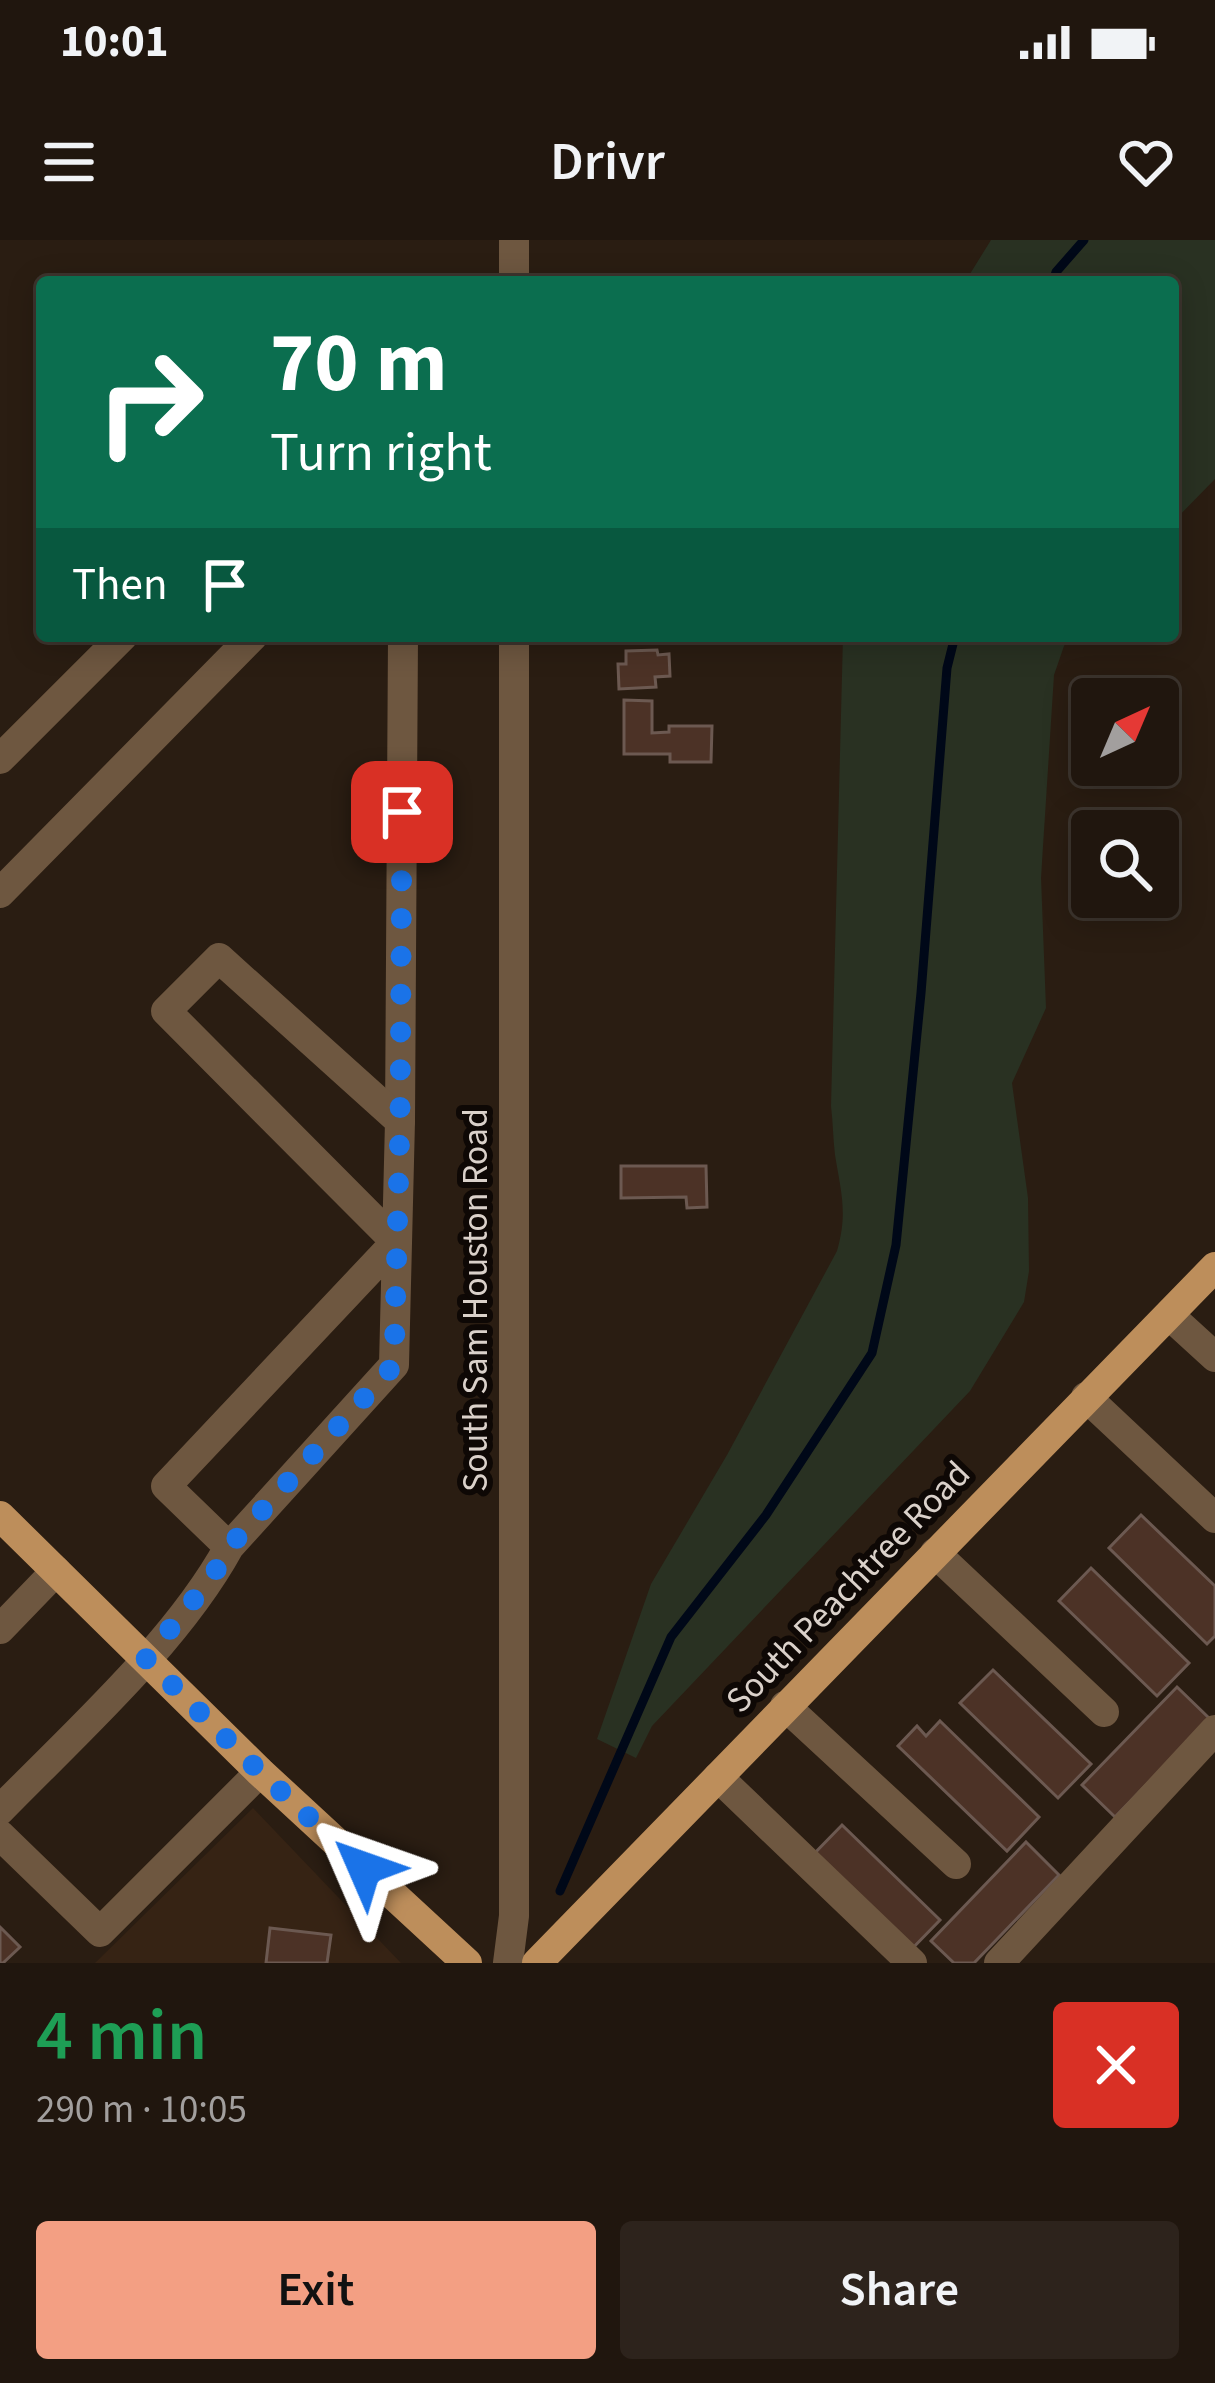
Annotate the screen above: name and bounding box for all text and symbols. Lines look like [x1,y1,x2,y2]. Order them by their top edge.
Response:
text: 10:01 [60,10,169,74]
text: Drivr [550,124,665,201]
icon: menu [36,129,102,195]
icon: heart [1113,129,1179,195]
text: 70 m [270,304,448,424]
icon: right [72,324,228,480]
text: Turn right [270,415,492,492]
icon: arrive [192,552,258,618]
text: Then [72,553,168,617]
north arrow [1071,678,1179,786]
map controls [1071,678,1179,918]
pin [351,761,453,863]
icon: arrive [369,779,435,845]
button: search [1071,810,1179,918]
street label: South Sam Houston Road [450,1108,501,1492]
street label: South Peachtree Road [714,1450,982,1724]
position arrow [301,1805,427,1931]
text: 4 min [36,1985,207,2088]
button: close [1053,2002,1179,2128]
text: 290 m · 10:05 [36,2082,247,2138]
button: Exit [36,2221,596,2359]
button: Share [620,2221,1179,2359]

